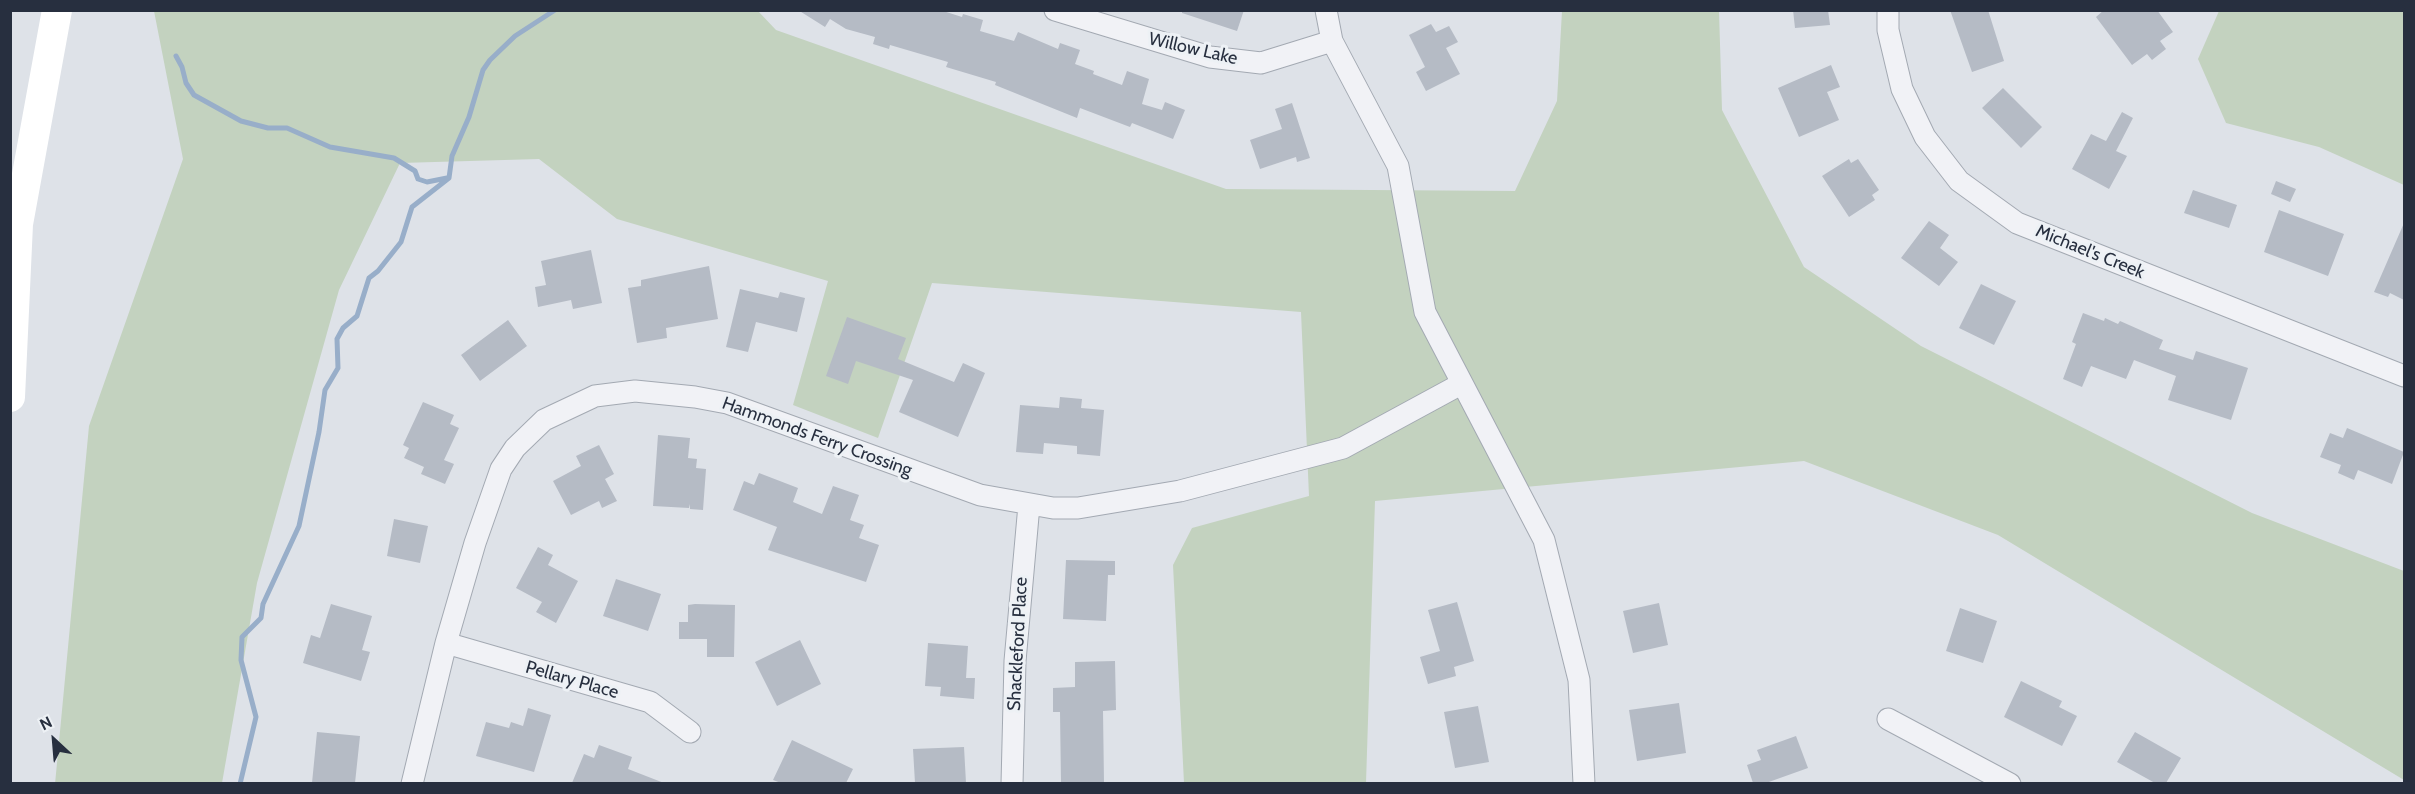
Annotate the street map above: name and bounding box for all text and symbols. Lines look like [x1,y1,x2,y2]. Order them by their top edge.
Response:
street label: Willow Lake [1146,28,1240,70]
street label: Michael's Creek [2032,220,2148,284]
street label: Hammonds Ferry Crossing [719,393,915,481]
street label: Shackleford Place [1004,577,1032,711]
street label: Pellary Place [523,656,621,704]
north arrow [24,710,84,770]
text: N [37,712,55,734]

